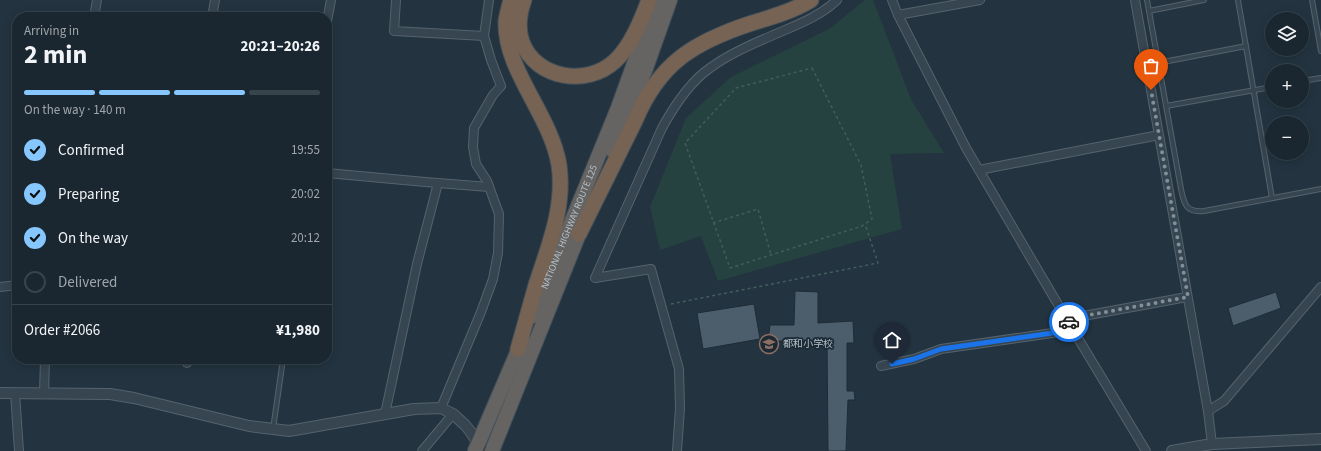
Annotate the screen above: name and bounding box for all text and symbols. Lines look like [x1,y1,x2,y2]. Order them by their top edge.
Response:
map controls [1265,12,1309,160]
button: layers [1265,12,1309,56]
text: Arriving in [24,22,79,40]
text: 2 min [24,36,87,73]
text: 20:21–20:26 [240,36,320,57]
pin [1134,49,1168,90]
icon: bag [1140,55,1162,77]
button: + [1265,64,1309,108]
text: On the way · 140 m [24,101,126,119]
button: − [1265,116,1309,160]
icon: check [24,139,46,161]
text: Confirmed [58,140,124,161]
text: 19:55 [291,141,320,159]
street label: NATIONAL HIGHWAY ROUTE 125 [538,163,601,291]
icon: check [24,183,46,205]
text: Preparing [58,184,119,205]
text: 20:02 [291,185,320,203]
icon: check [24,227,46,249]
text: On the way [58,228,128,249]
text: 20:12 [291,229,320,247]
text: Delivered [58,272,117,293]
courier [1049,302,1089,342]
icon: car [1058,311,1080,333]
text: Order #2066 [24,320,100,341]
text: ¥1,980 [276,320,320,341]
pin [875,323,909,364]
icon: home [881,329,903,351]
school or university icon: 都和小学校 [758,333,780,355]
place label: 都和小学校 [783,337,833,351]

